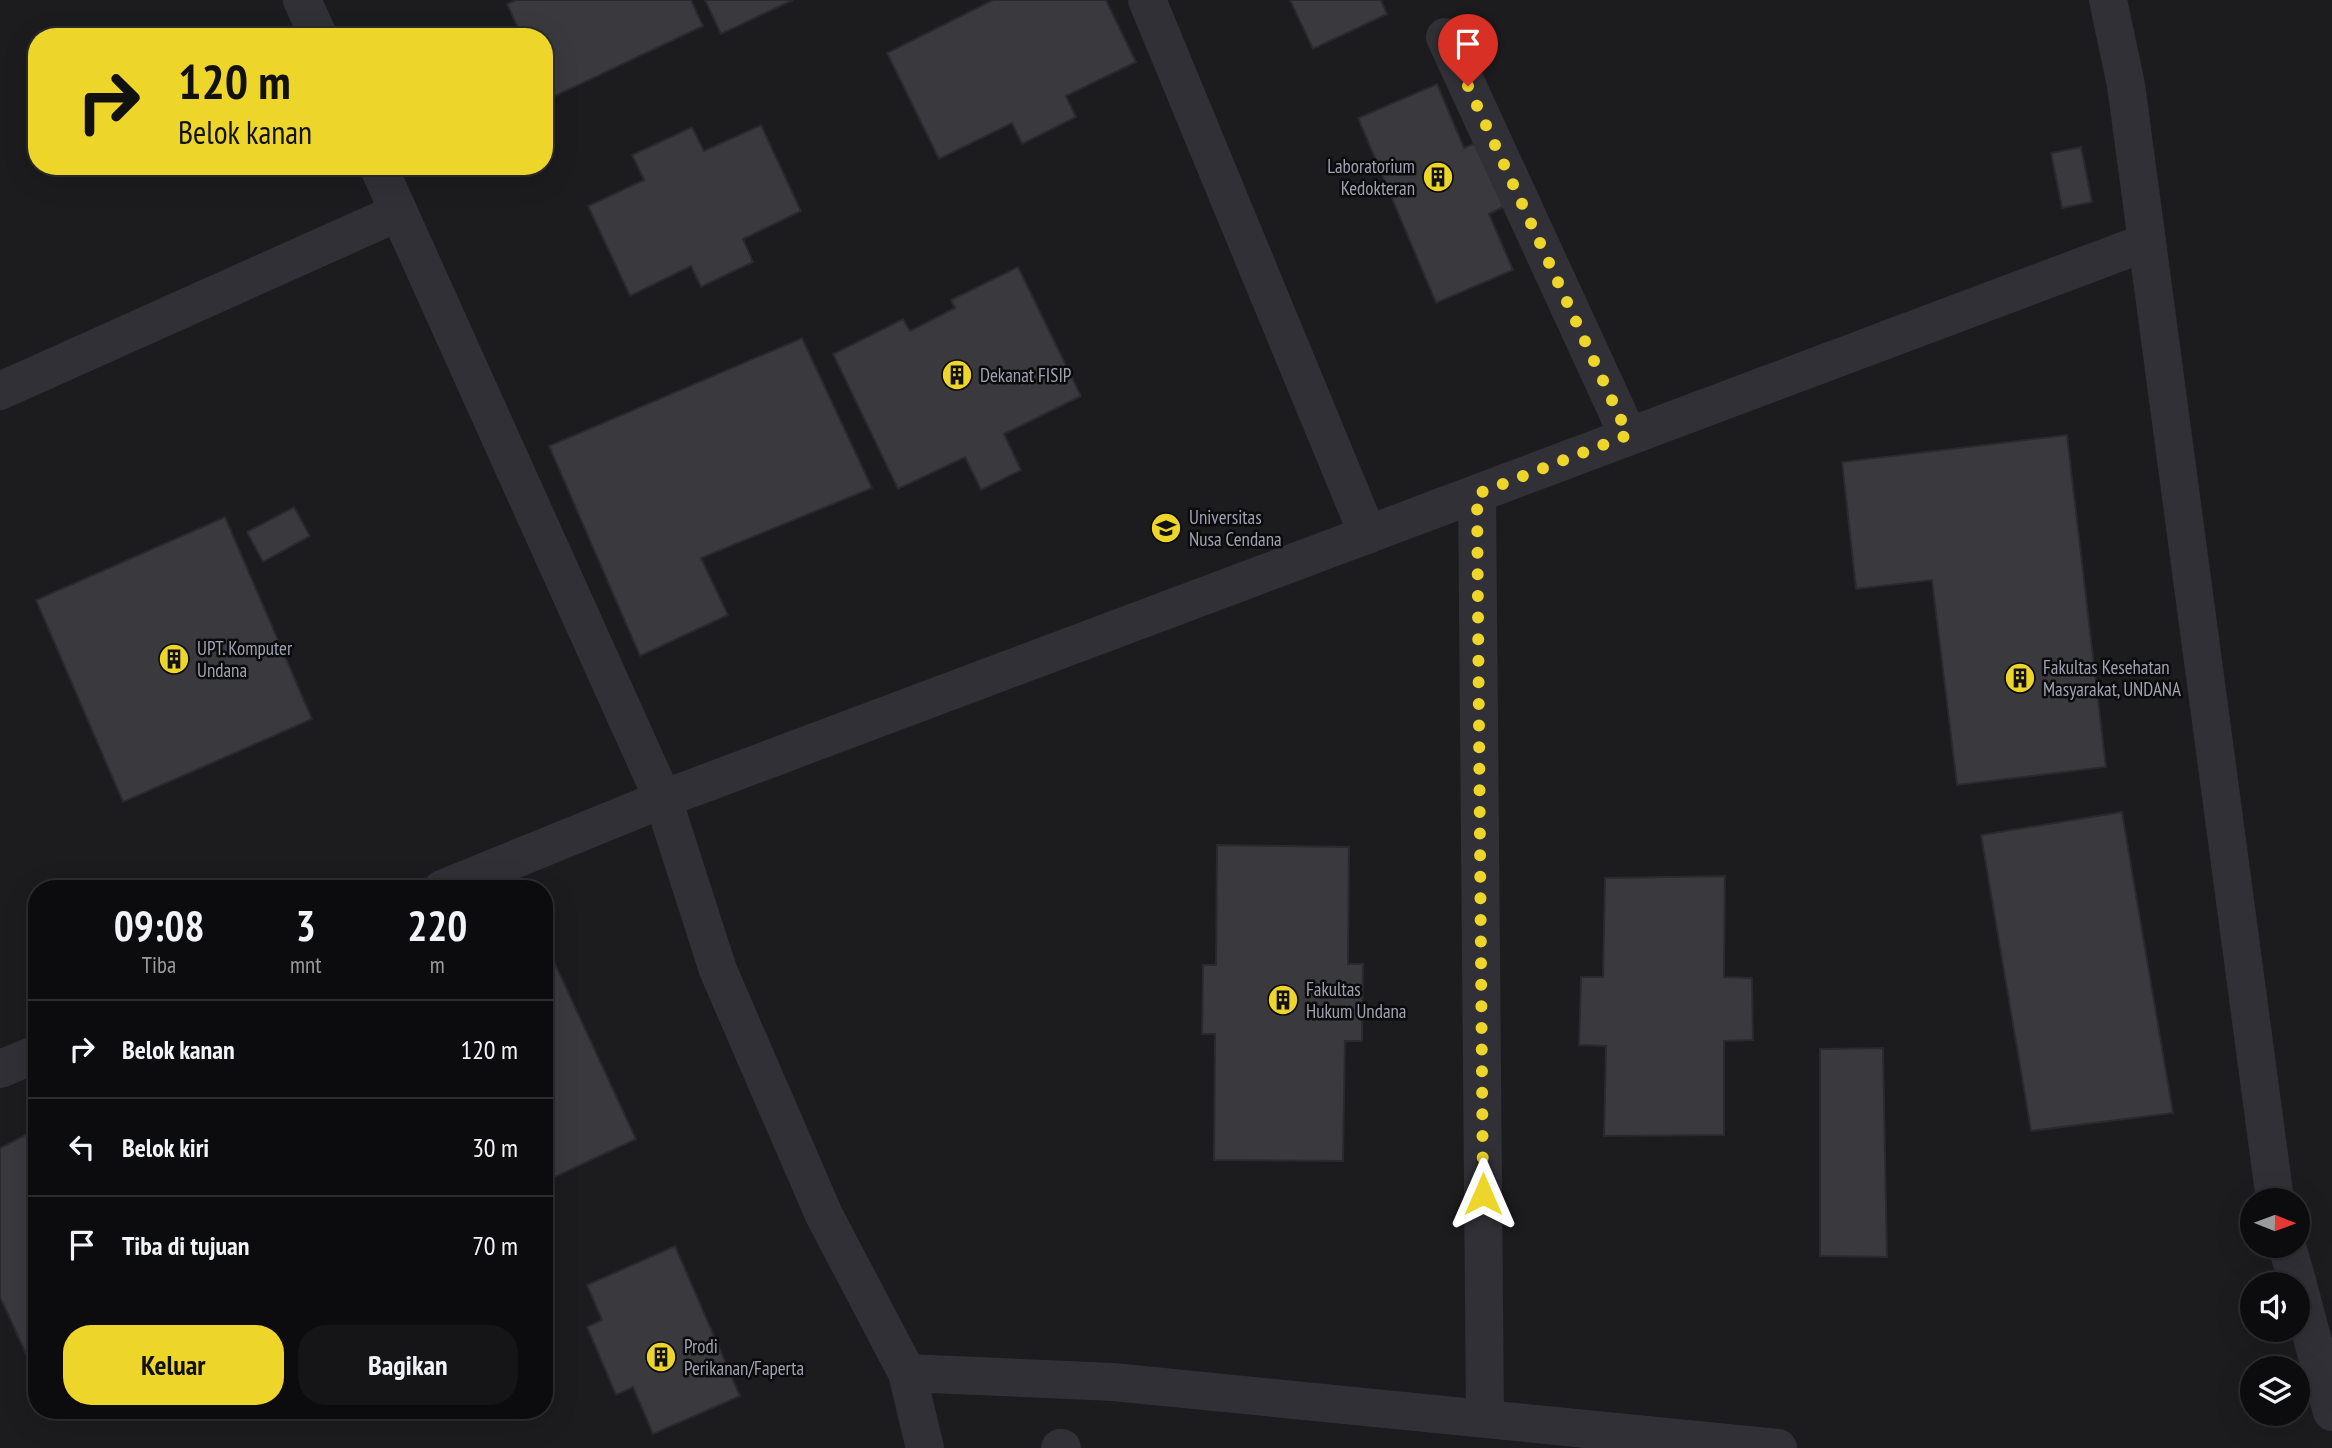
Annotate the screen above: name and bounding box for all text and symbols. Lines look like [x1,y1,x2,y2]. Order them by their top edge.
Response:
pin [1438,14,1498,86]
icon: arrive [1449,25,1487,63]
text: 120 m [178,49,291,113]
icon: right [63,56,154,147]
text: Belok kanan [178,111,312,153]
place label: Laboratorium Kedokteran [1327,154,1415,200]
building icon: Laboratorium Kedokteran [1421,160,1455,194]
building icon: Dekanat FISIP [940,358,974,392]
place label: Dekanat FISIP [980,363,1072,387]
place label: Universitas Nusa Cendana [1189,505,1282,551]
school or university icon: Universitas Nusa Cendana [1149,511,1183,545]
place label: UPT. Komputer Undana [197,636,293,682]
building icon: UPT. Komputer Undana [157,642,191,676]
place label: Fakultas Kesehatan Masyarakat, UNDANA [2043,655,2181,701]
building icon: Fakultas Kesehatan Masyarakat, UNDANA [2003,661,2037,695]
text: 09:08 [114,898,204,953]
text: 3 [296,898,316,953]
text: 220 [407,898,467,953]
text: Tiba [142,950,176,979]
text: mnt [290,950,322,979]
text: m [430,950,445,979]
place label: Fakultas Hukum Undana [1306,977,1406,1023]
building icon: Fakultas Hukum Undana [1266,983,1300,1017]
icon: right [63,1030,101,1068]
text: Belok kanan [122,1033,235,1066]
text: 120 m [460,1033,518,1066]
icon: left [63,1128,101,1166]
text: Belok kiri [122,1131,209,1164]
text: 30 m [472,1131,518,1164]
position arrow [1446,1157,1520,1231]
north arrow [2240,1188,2310,1258]
map controls [2240,1188,2310,1426]
icon: arrive [63,1226,101,1264]
text: Tiba di tujuan [122,1229,250,1262]
text: 70 m [472,1229,518,1262]
button: sound [2240,1272,2310,1342]
button: Keluar [63,1325,284,1405]
button: Bagikan [298,1325,518,1405]
place label: Prodi Perikanan/Faperta [684,1334,804,1380]
building icon: Prodi Perikanan/Faperta [644,1340,678,1374]
button: layers [2240,1356,2310,1426]

